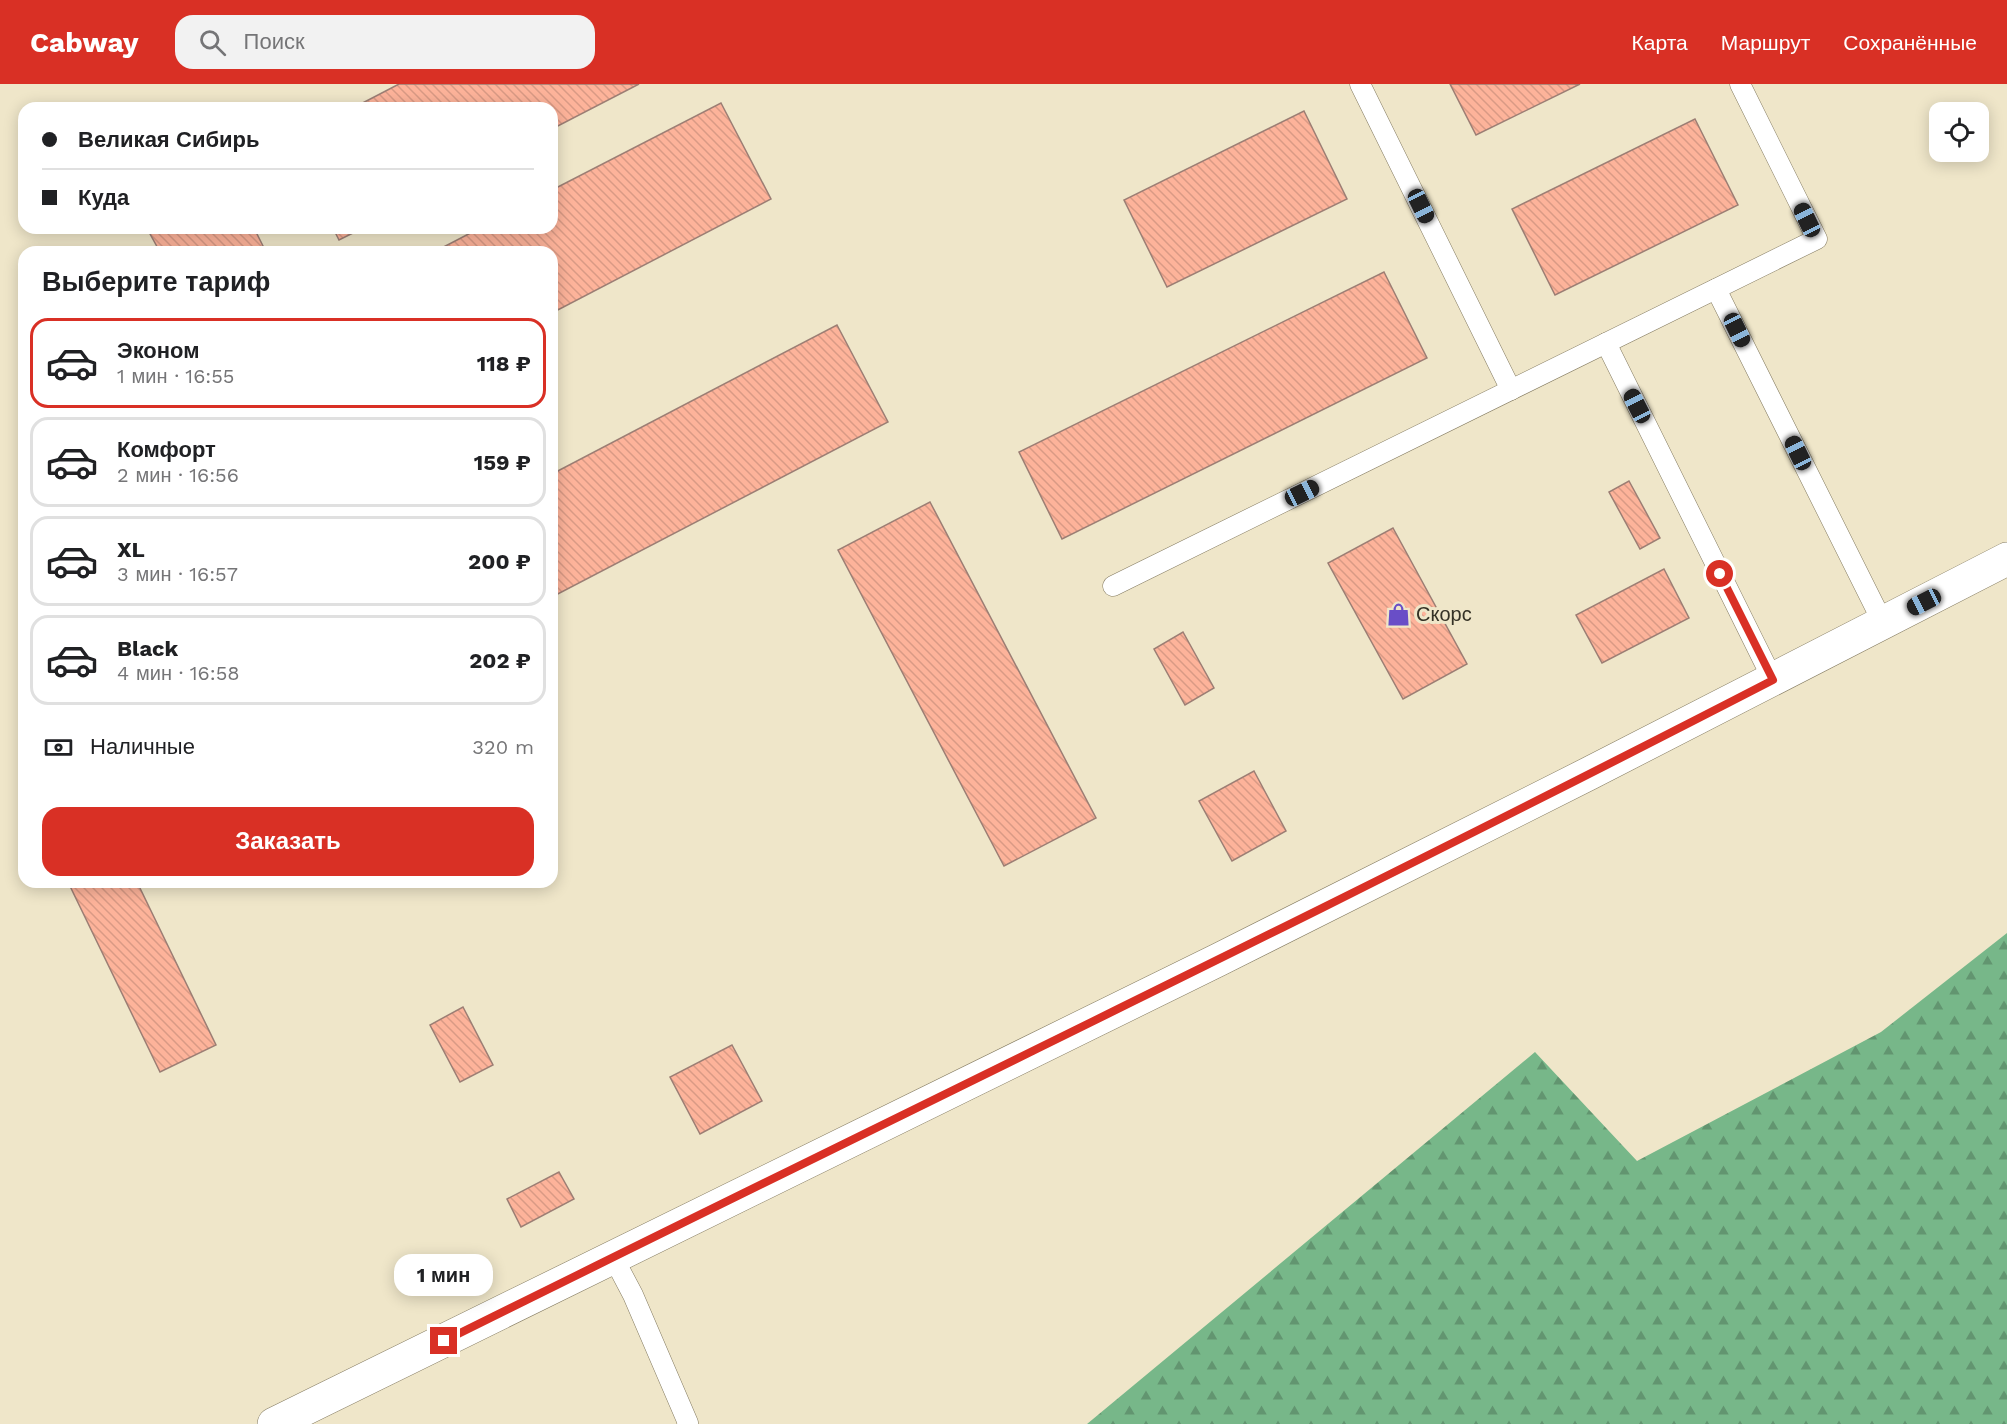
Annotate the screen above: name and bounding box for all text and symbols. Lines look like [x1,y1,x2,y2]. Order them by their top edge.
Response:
search box [175,15,595,69]
text: Cabway [30,26,139,59]
icon: search [196,26,229,59]
text: Поиск [244,29,305,54]
text: Карта [1632,30,1688,55]
text: Маршрут [1721,30,1810,55]
text: Сохранённые [1843,30,1977,55]
map controls [1929,102,1989,162]
button: locate [1929,102,1989,162]
text: Великая Сибирь [78,127,260,152]
text: Куда [78,185,129,210]
car [1405,186,1437,226]
car [1791,200,1823,240]
text: Выберите тариф [42,266,270,298]
car [1721,310,1753,350]
icon: car [45,336,99,390]
text: Эконом [117,338,200,363]
text: 118 ₽ [477,351,531,376]
text: 1 мин · 16:55 [117,364,235,388]
car [1621,386,1653,426]
car [1782,433,1814,473]
icon: car [45,435,99,489]
text: Комфорт [117,437,216,462]
text: 159 ₽ [474,450,531,475]
text: 2 мин · 16:56 [117,463,239,487]
car [1282,477,1322,509]
icon: car [45,534,99,588]
text: XL [117,537,145,562]
text: 200 ₽ [468,549,531,574]
route start [1706,560,1733,587]
text: 3 мин · 16:57 [117,562,238,586]
car [1904,586,1944,618]
shop icon: Скорс [1385,601,1411,627]
place label: Скорс [1416,602,1472,626]
icon: car [45,633,99,687]
text: Black [117,636,178,661]
text: 202 ₽ [469,648,531,673]
text: 4 мин · 16:58 [117,661,240,685]
icon: cash [42,731,75,764]
text: Наличные [90,734,195,759]
text: 320 m [472,735,534,759]
button: Заказать [42,807,534,876]
callout: 1 мин [394,1254,494,1296]
text: 1 мин [417,1263,470,1287]
route end [430,1327,457,1354]

